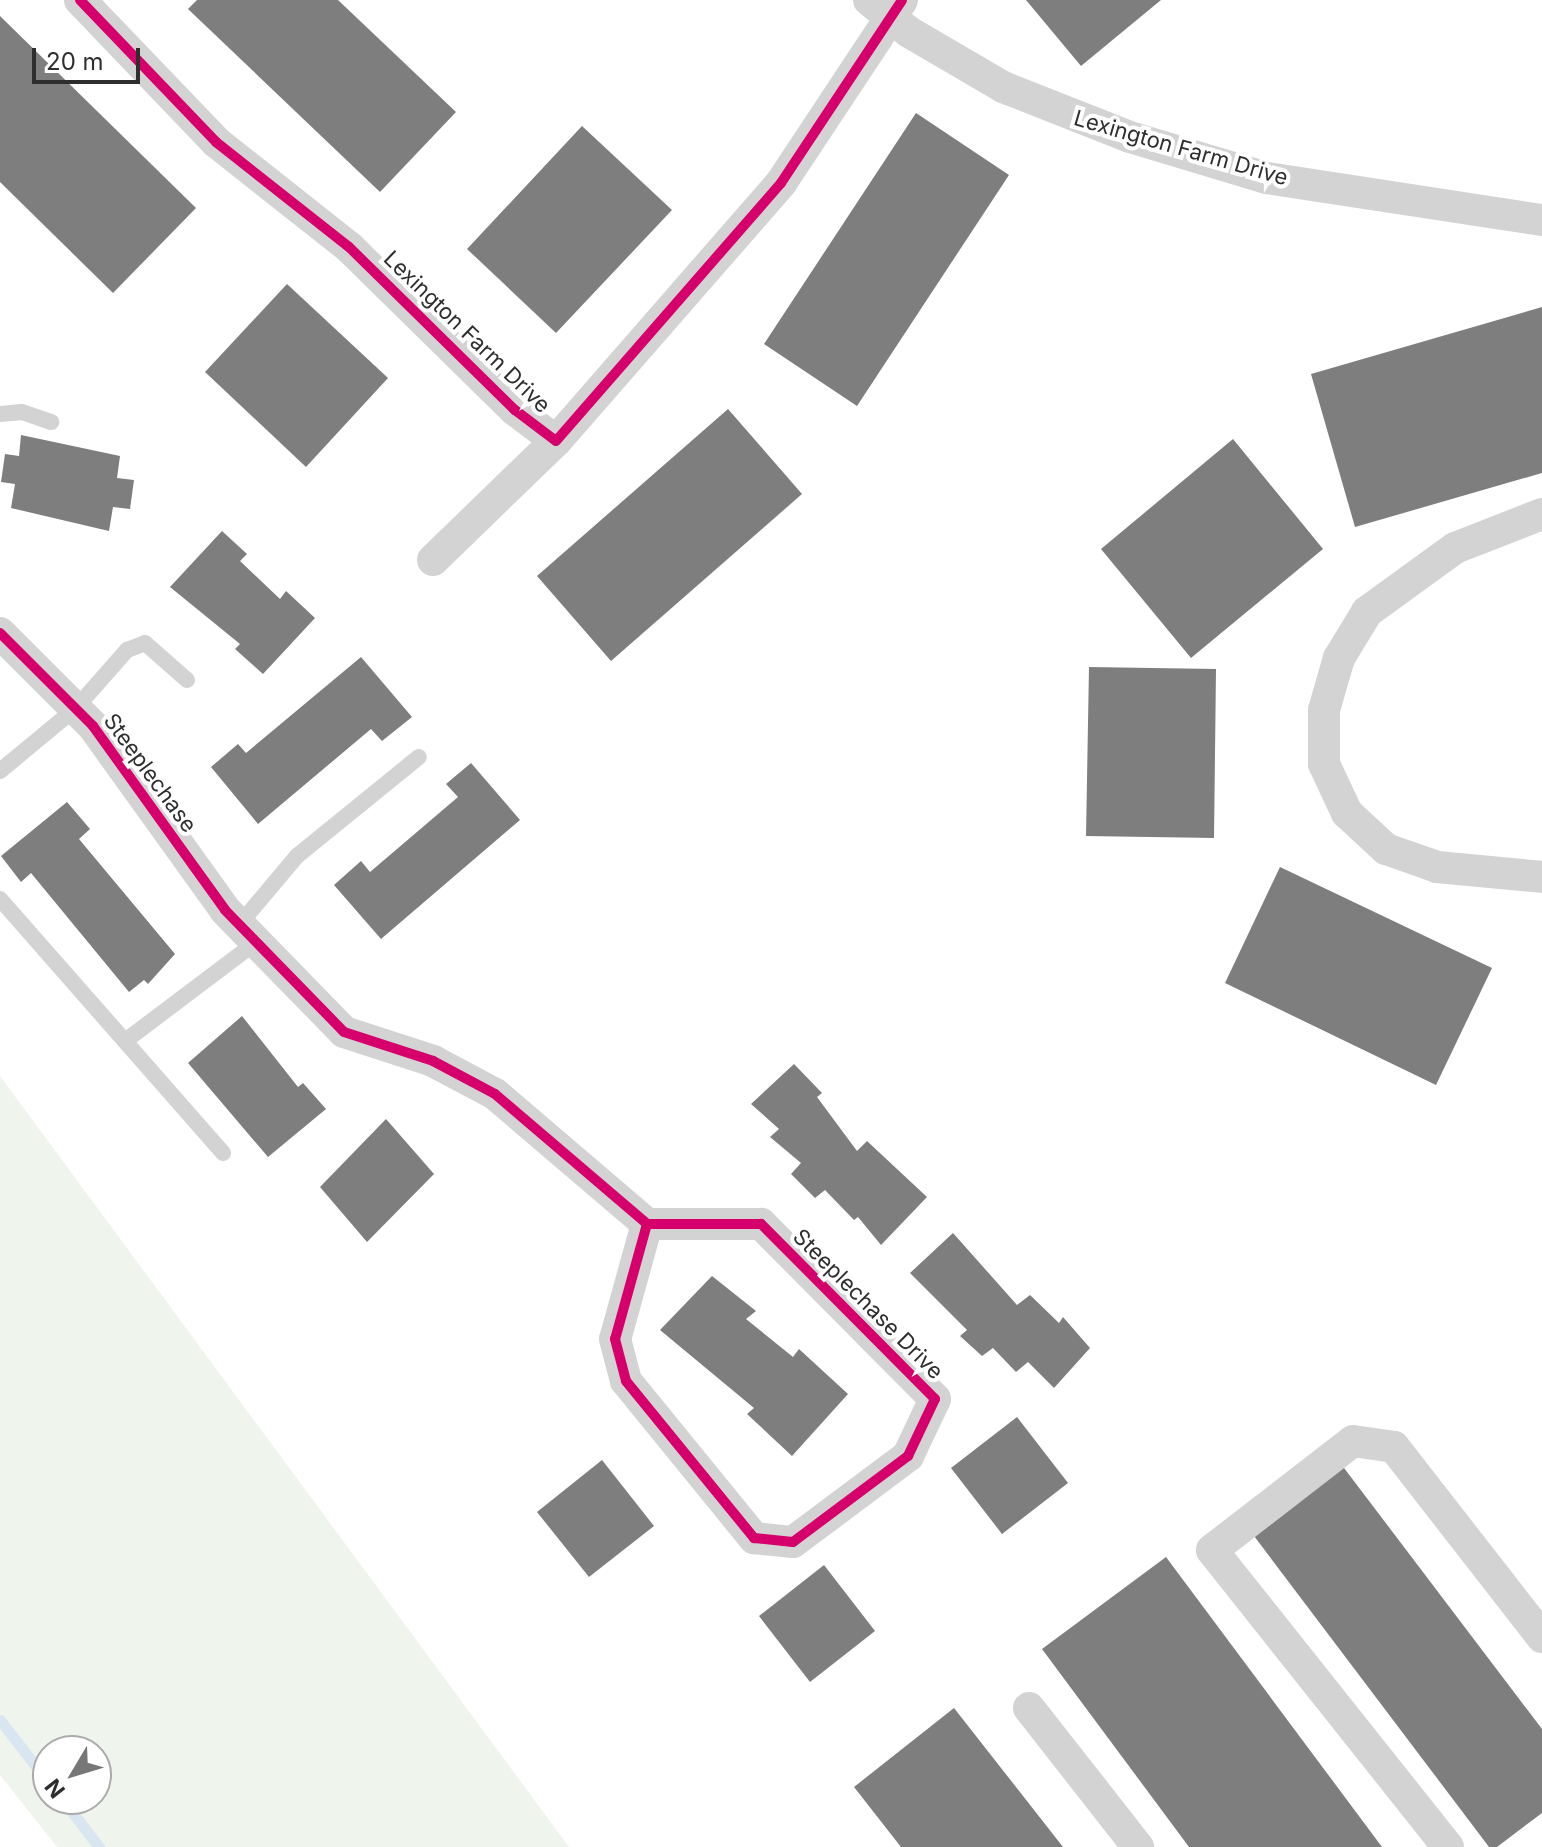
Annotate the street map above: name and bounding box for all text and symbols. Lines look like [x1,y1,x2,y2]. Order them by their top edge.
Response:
scale bar [36,32,144,82]
text: 20 m [46,47,104,76]
street label: Lexington Farm Drive [1071,105,1291,191]
street label: Lexington Farm Drive [378,246,556,418]
street label: Steeplechase [98,708,202,838]
street label: Steeplechase Drive [787,1223,949,1385]
north arrow [32,1735,112,1815]
text: N [39,1774,70,1803]

